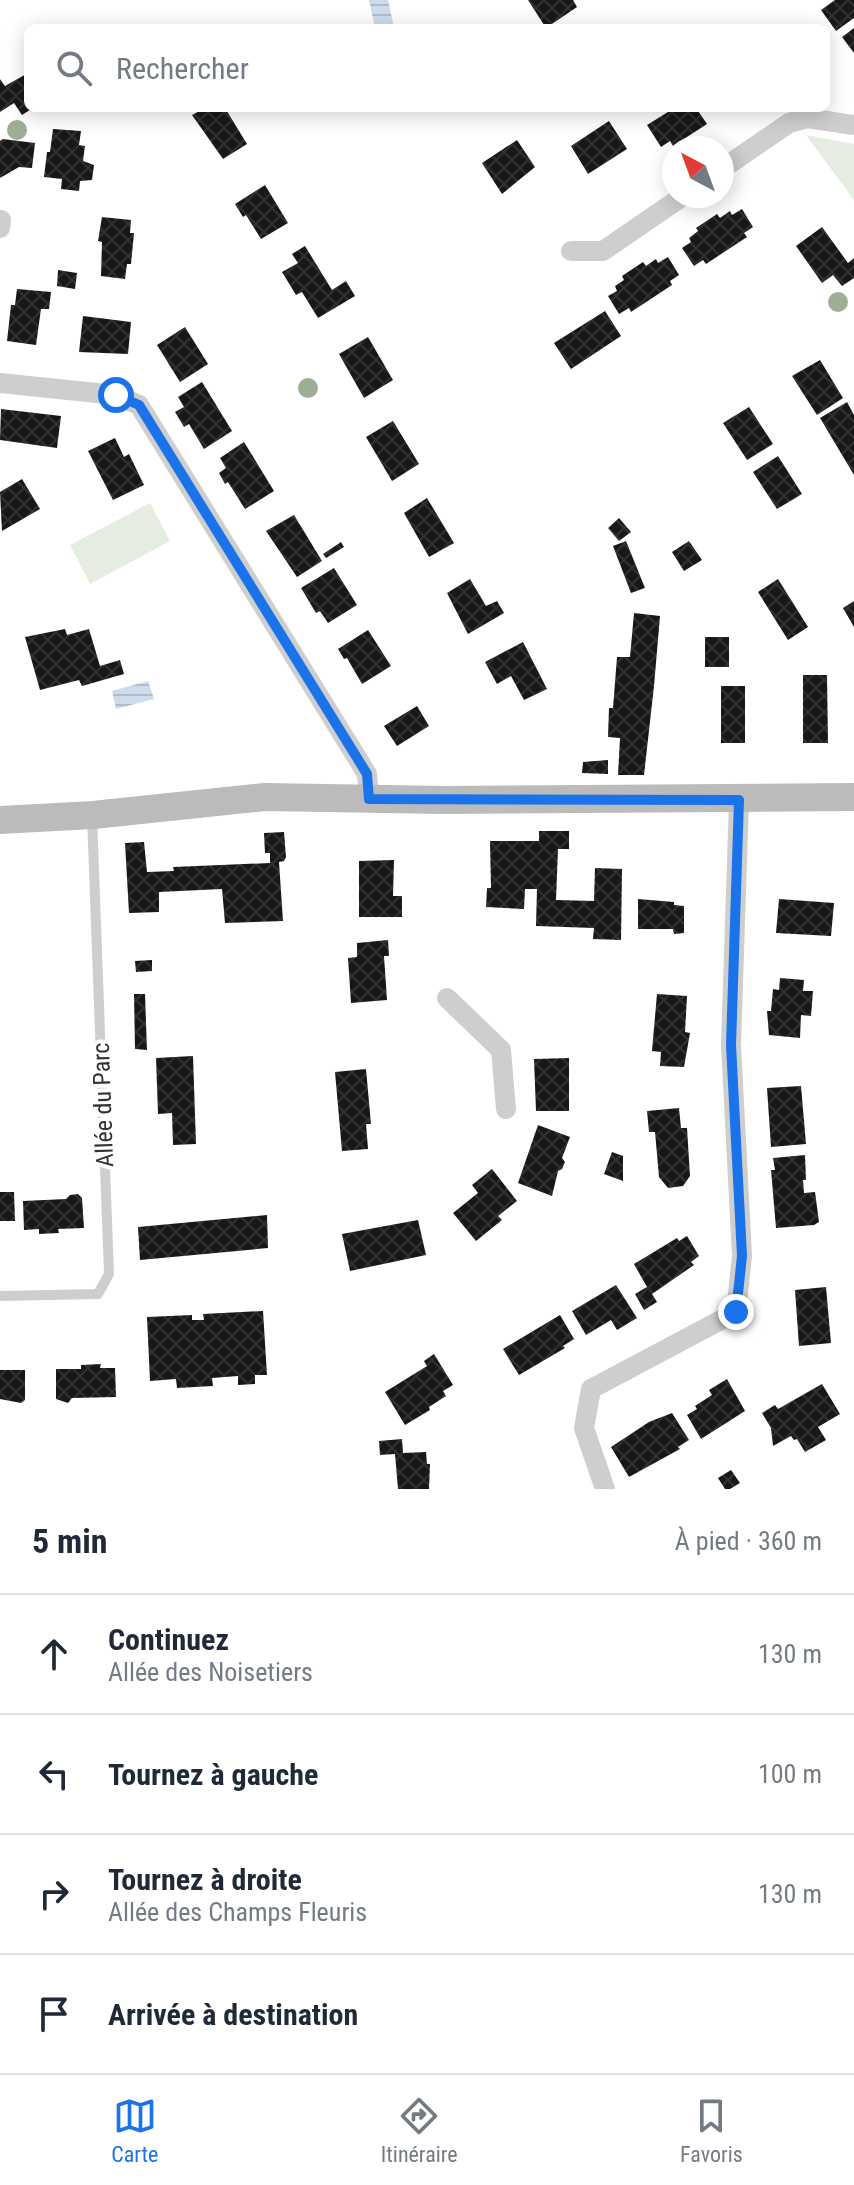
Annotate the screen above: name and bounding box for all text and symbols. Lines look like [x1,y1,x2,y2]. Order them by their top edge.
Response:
search box [24,24,830,112]
icon: search [52,46,96,90]
text: Rechercher [116,51,249,86]
north arrow [662,136,734,208]
route start [98,377,134,413]
street label: Allée du Parc [87,1042,119,1168]
route end [718,1294,754,1330]
text: 5 min [32,1521,108,1561]
text: À pied · 360 m [675,1526,822,1556]
text: Continuez [108,1622,229,1657]
icon: ahead [32,1632,76,1676]
text: 130 m [758,1639,822,1669]
text: Allée des Noisetiers [108,1657,313,1687]
icon: left [32,1752,76,1796]
text: Tournez à gauche [108,1757,318,1792]
text: 100 m [758,1759,822,1789]
text: Tournez à droite [108,1862,302,1897]
icon: right [32,1872,76,1916]
text: 130 m [758,1879,822,1909]
text: Allée des Champs Fleuris [108,1897,367,1927]
icon: arrive [32,1992,76,2036]
text: Arrivée à destination [108,1997,358,2032]
tab: Carte [111,2094,158,2167]
tab: Itinéraire [381,2094,458,2167]
tab: Favoris [680,2094,743,2167]

